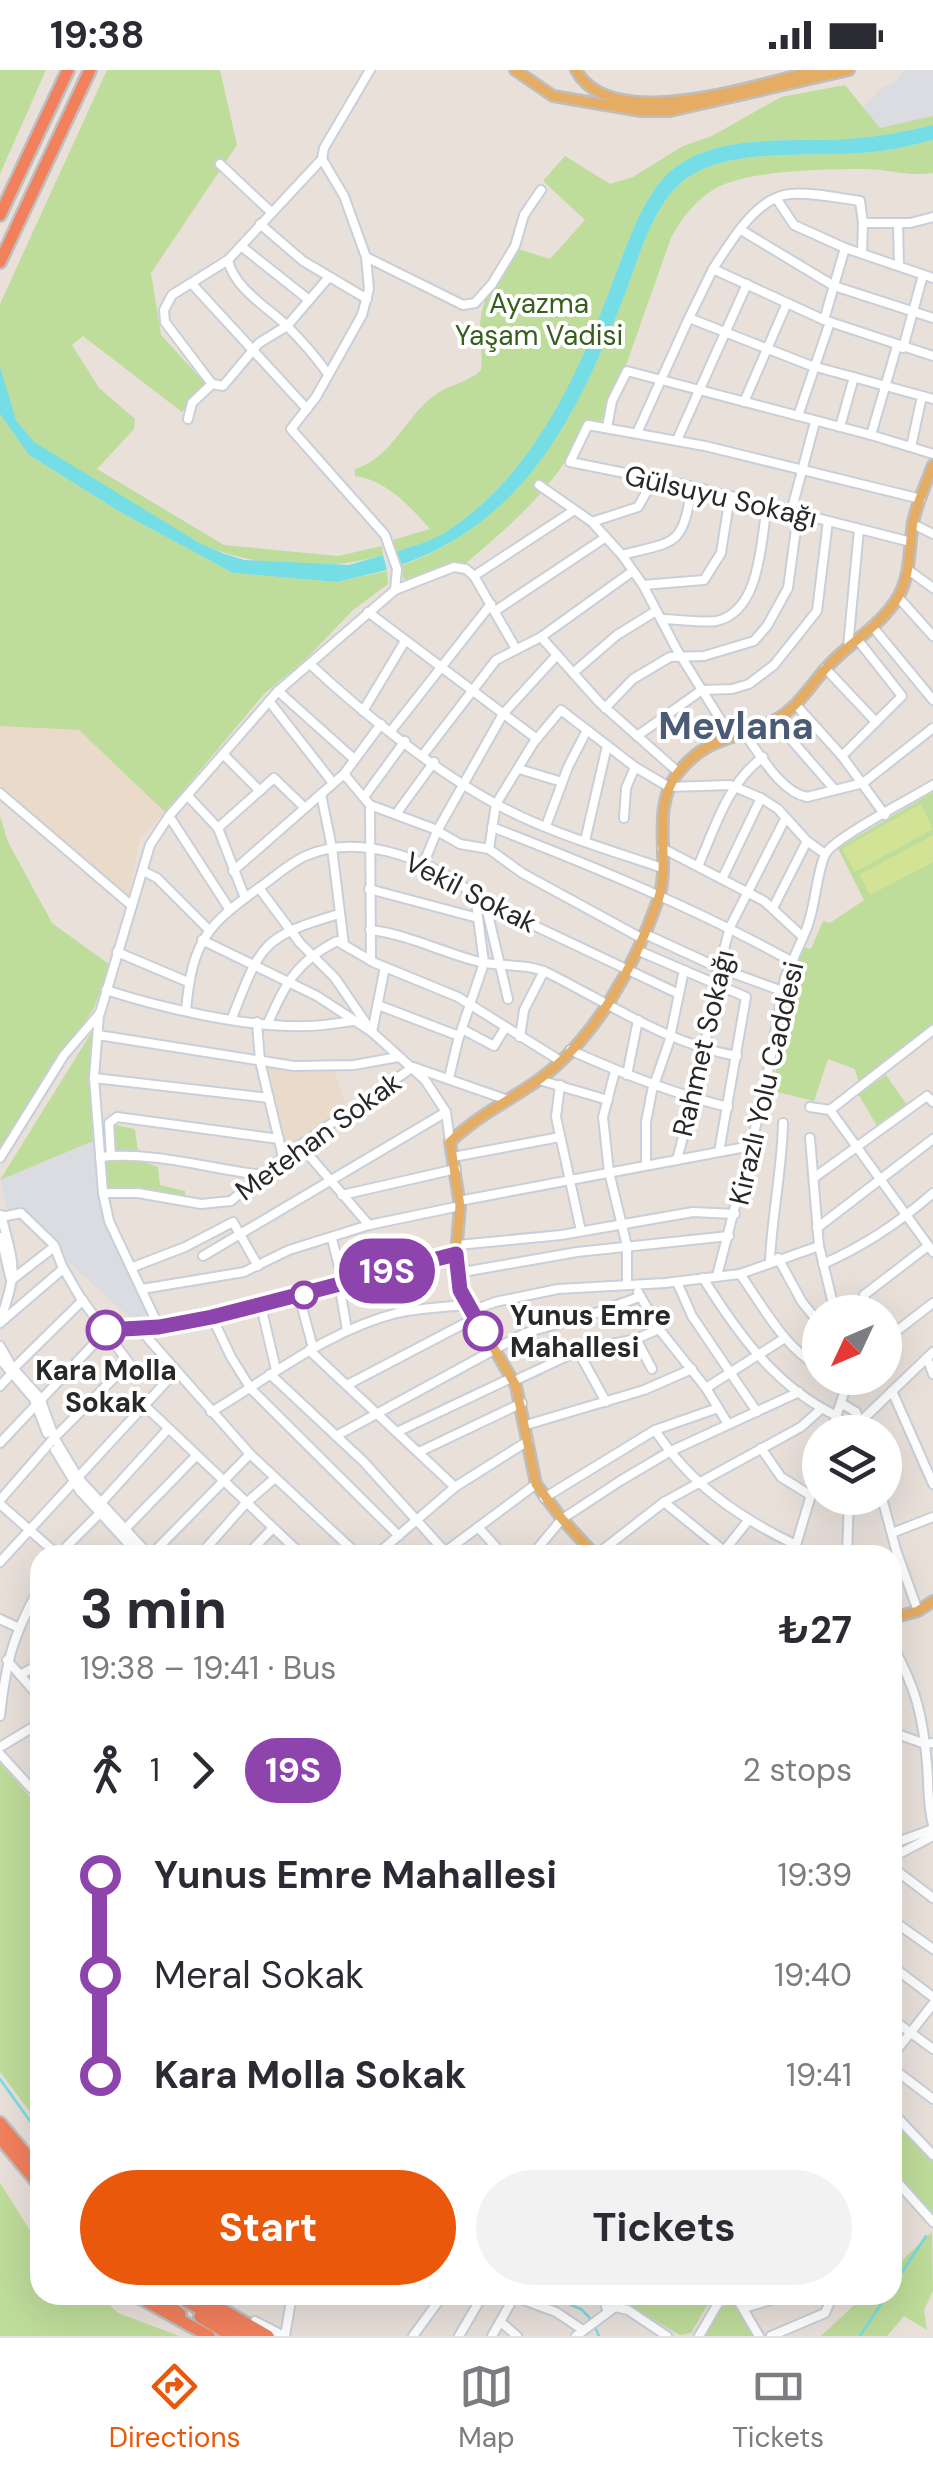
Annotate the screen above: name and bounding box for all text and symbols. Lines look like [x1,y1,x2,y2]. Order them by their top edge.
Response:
text: 19:38 [50,10,145,60]
park label: Ayazma Yaşam Vadisi [455,285,623,354]
street label: Gülsuyu Sokağı [621,456,821,537]
district label: Mevlana [658,701,814,751]
street label: Vekil Sokak [398,843,543,942]
street label: Rahmet Sokağı [664,946,743,1140]
street label: Kirazlı Yolu Caddesi [720,958,812,1208]
street label: Metehan Sokak [228,1064,409,1209]
line badge: 19S [330,1238,444,1304]
text: 19S [359,1248,415,1294]
unlabelled marker [291,1282,317,1308]
north arrow [802,1295,902,1395]
map controls [802,1295,902,1515]
place label: Yunus Emre Mahallesi [510,1297,671,1366]
marker: Kara Molla Sokak [87,1311,125,1349]
marker: Yunus Emre Mahallesi [464,1312,502,1350]
place label: Kara Molla Sokak [35,1352,177,1421]
button: layers [802,1415,902,1515]
text: 3 min [80,1573,227,1645]
text: ₺27 [779,1605,852,1655]
text: 19:38 – 19:41 · Bus [80,1647,336,1689]
icon: walk [80,1743,135,1798]
icon: forward [175,1743,230,1798]
text: 19S [265,1747,321,1793]
text: 1 [150,1749,160,1791]
text: 2 stops [743,1749,852,1791]
text: Yunus Emre Mahallesi [154,1850,557,1900]
text: 19:39 [777,1854,852,1896]
text: Meral Sokak [154,1950,364,2000]
text: 19:40 [774,1954,852,1996]
text: Kara Molla Sokak [154,2050,466,2100]
text: 19:41 [786,2054,852,2096]
button: Start [80,2170,456,2285]
button: Tickets [476,2170,852,2285]
tab: Directions [109,2359,241,2456]
tab: Map [458,2359,515,2456]
tab: Tickets [732,2359,824,2456]

